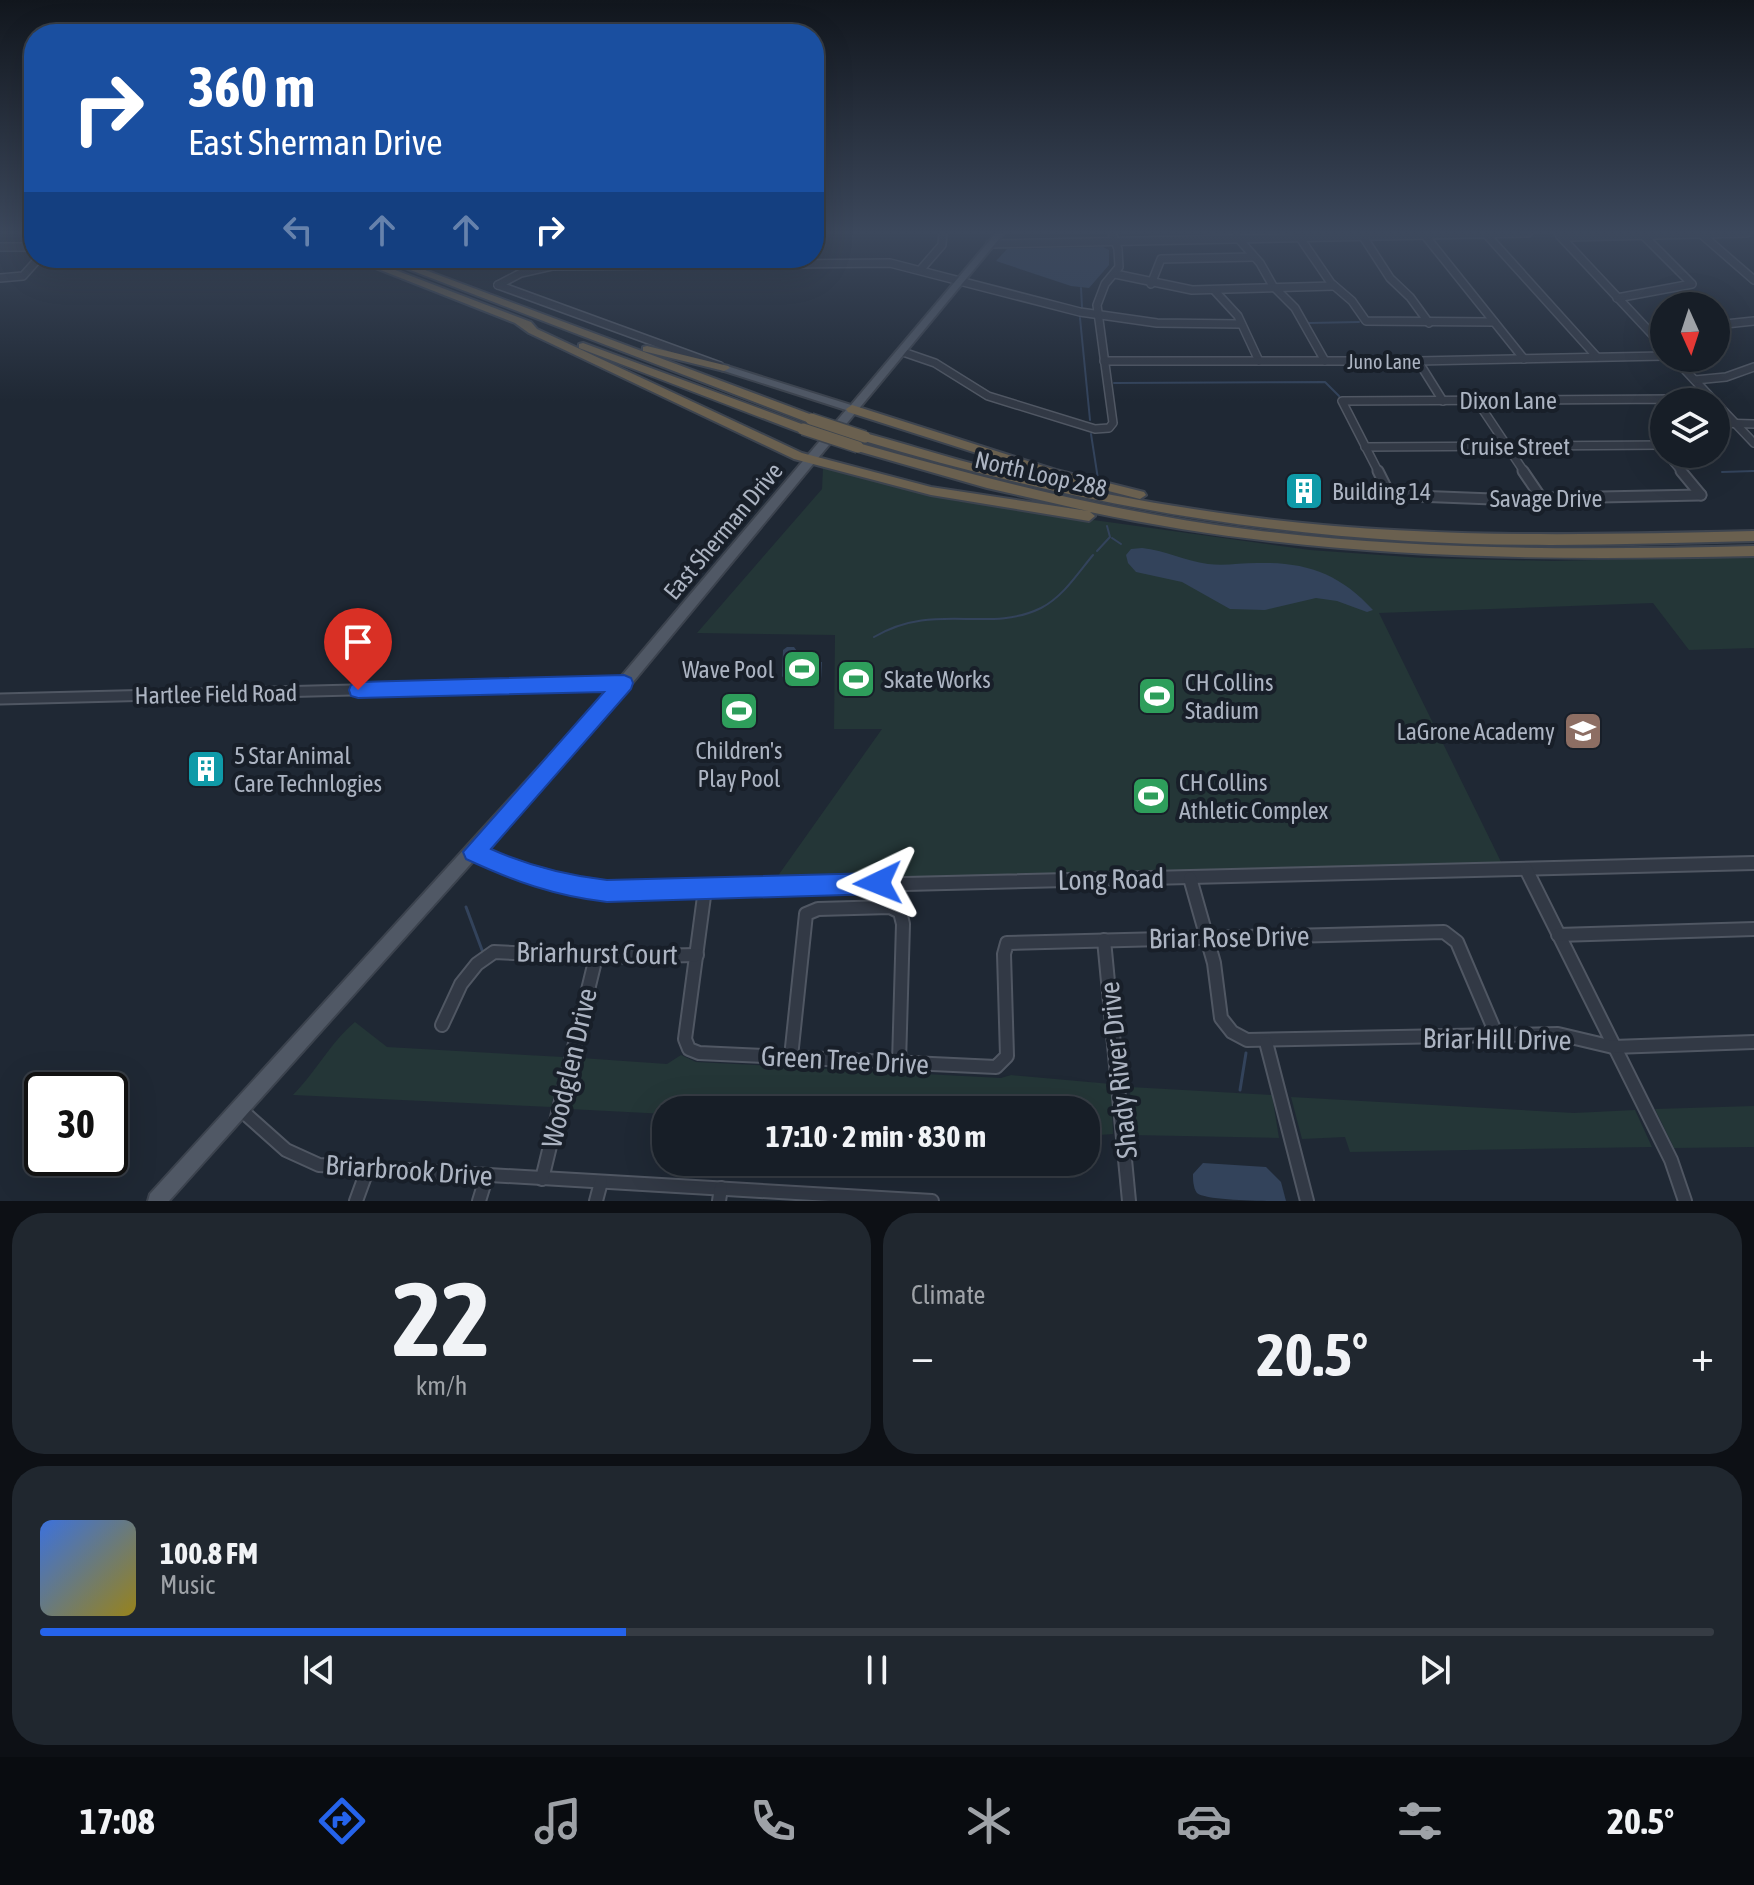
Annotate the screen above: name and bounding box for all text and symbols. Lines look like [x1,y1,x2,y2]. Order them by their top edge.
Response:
text: 360 m [188,55,315,119]
icon: right [56,56,160,160]
text: East Sherman Drive [188,121,443,163]
icon: left [276,208,320,252]
icon: ahead [360,208,404,252]
icon: ahead [444,208,488,252]
icon: right [528,208,572,252]
north arrow [1650,292,1730,372]
map controls [1650,292,1730,468]
street label: Juno Lane [1347,350,1421,373]
street label: Dixon Lane [1459,387,1557,414]
button: layers [1650,388,1730,468]
street label: Cruise Street [1460,433,1570,460]
street label: North Loop 288 [972,446,1110,502]
street label: East Sherman Drive [658,457,788,605]
building icon: Building 14 [1283,470,1325,512]
place label: Building 14 [1332,478,1431,505]
street label: Savage Drive [1490,485,1602,512]
pin [324,608,392,690]
icon: arrive [336,620,380,664]
sports icon: Wave Pool [781,648,823,690]
place label: Wave Pool [682,656,775,683]
sports icon: Skate Works [835,658,877,700]
place label: Skate Works [884,666,991,693]
place label: CH Collins Stadium [1185,669,1273,724]
sports icon: CH Collins Stadium [1136,675,1178,717]
street label: Hartlee Field Road [134,679,298,709]
sports icon: Children's Play Pool [718,690,760,732]
school or university icon: LaGrone Academy [1562,710,1604,752]
place label: LaGrone Academy [1396,718,1555,745]
place label: Children's Play Pool [696,737,783,792]
place label: 5 Star Animal Care Technlogies [234,742,382,797]
building icon: 5 Star Animal Care Technlogies [185,748,227,790]
place label: CH Collins Athletic Complex [1179,769,1328,824]
sports icon: CH Collins Athletic Complex [1130,775,1172,817]
position arrow [836,841,920,925]
street label: Long Road [1057,862,1165,896]
street label: Briar Rose Drive [1148,920,1310,954]
street label: Briarhurst Court [516,936,678,970]
street label: Shady River Drive [1093,980,1143,1160]
street label: Woodglen Drive [535,985,603,1151]
street label: Briar Hill Drive [1422,1022,1572,1056]
street label: Green Tree Drive [760,1040,930,1080]
speed limit sign: 30 [24,1072,128,1176]
text: 17:10 · 2 min · 830 m [766,1119,986,1153]
street label: Briarbrook Drive [324,1148,494,1192]
text: 22 [393,1259,490,1378]
text: Climate [911,1280,985,1310]
text: 20.5° [1257,1320,1368,1389]
text: − [911,1330,934,1380]
text: + [1691,1330,1714,1380]
text: km/h [416,1371,467,1401]
text: 100.8 FM [160,1536,258,1570]
text: Music [160,1570,215,1600]
icon: previous [297,1648,341,1692]
icon: pause [855,1648,899,1692]
icon: next [1413,1648,1457,1692]
icon: directions [314,1793,370,1849]
icon: music [530,1793,586,1849]
icon: phone [745,1793,801,1849]
icon: climate [961,1793,1017,1849]
icon: car [1176,1793,1232,1849]
icon: filters [1392,1793,1448,1849]
text: 17:08 [80,1800,155,1842]
text: 20.5° [1607,1800,1674,1842]

